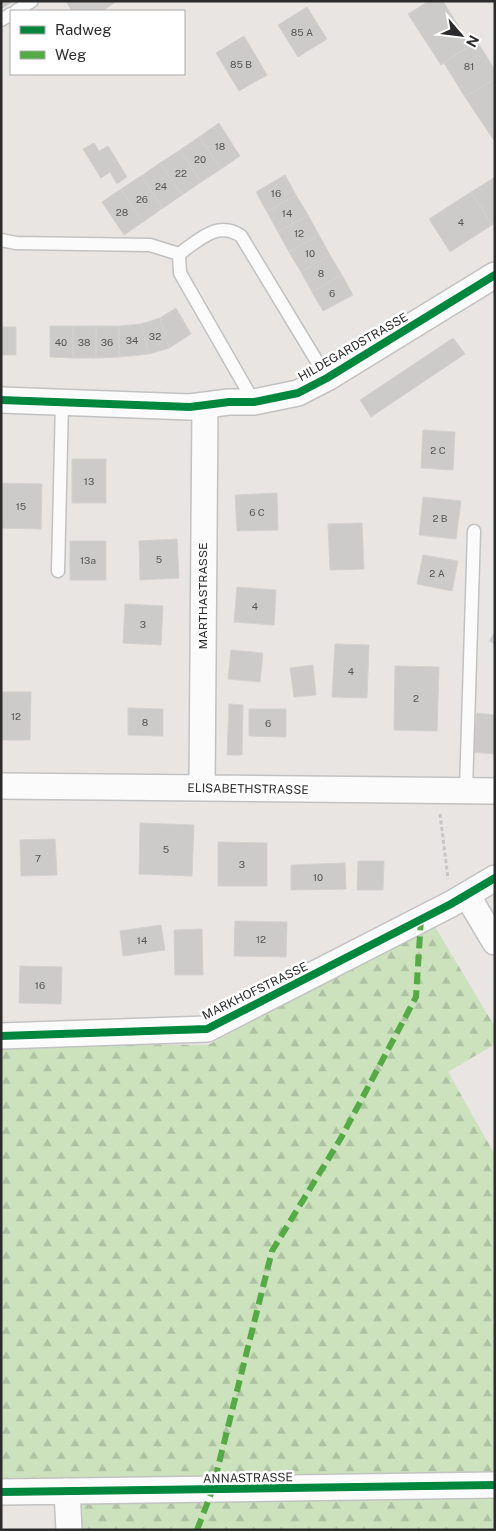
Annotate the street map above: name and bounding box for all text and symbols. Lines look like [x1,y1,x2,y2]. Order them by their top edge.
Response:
legend [10,10,185,75]
north arrow [436,10,486,60]
text: Radweg [55,21,112,38]
house number: 85 A [291,26,313,38]
text: N [463,33,482,50]
text: Weg [55,46,86,63]
house number: 85 B [230,58,252,70]
house number: 81 [464,60,474,72]
house number: 18 [215,140,225,152]
house number: 20 [194,153,206,165]
house number: 22 [175,167,187,179]
house number: 24 [155,180,167,192]
house number: 16 [271,187,281,199]
house number: 26 [136,193,148,205]
house number: 28 [116,206,128,218]
house number: 14 [282,207,292,219]
house number: 4 [458,216,464,228]
house number: 12 [294,227,304,239]
house number: 10 [305,247,315,259]
house number: 8 [318,267,324,279]
house number: 6 [329,287,335,299]
street label: HILDEGARDSTRASSE [296,310,410,384]
house number: 32 [149,330,161,342]
house number: 34 [126,334,138,346]
house number: 40 [55,336,67,348]
house number: 38 [78,336,90,348]
house number: 36 [101,336,113,348]
house number: 2 C [430,444,446,456]
house number: 13 [84,475,94,487]
house number: 15 [16,500,26,512]
house number: 6 C [249,506,265,518]
house number: 2 B [432,512,448,524]
street label: MARTHASTRASSE [196,543,210,649]
house number: 5 [156,553,162,565]
house number: 13a [80,554,96,566]
house number: 2 A [429,567,445,579]
house number: 4 [252,600,258,612]
house number: 3 [140,618,146,630]
house number: 4 [348,665,354,677]
house number: 2 [413,692,419,704]
house number: 12 [11,710,21,722]
house number: 8 [142,716,148,728]
house number: 6 [265,717,271,729]
street label: ELISABETHSTRASSE [187,781,309,797]
house number: 5 [163,843,169,855]
house number: 7 [35,852,41,864]
house number: 3 [239,858,245,870]
house number: 10 [313,871,323,883]
house number: 12 [256,933,266,945]
house number: 14 [137,934,147,946]
street label: MARKHOFSTRASSE [200,959,310,1023]
house number: 16 [35,979,45,991]
street label: ANNASTRASSE [203,1470,293,1486]

